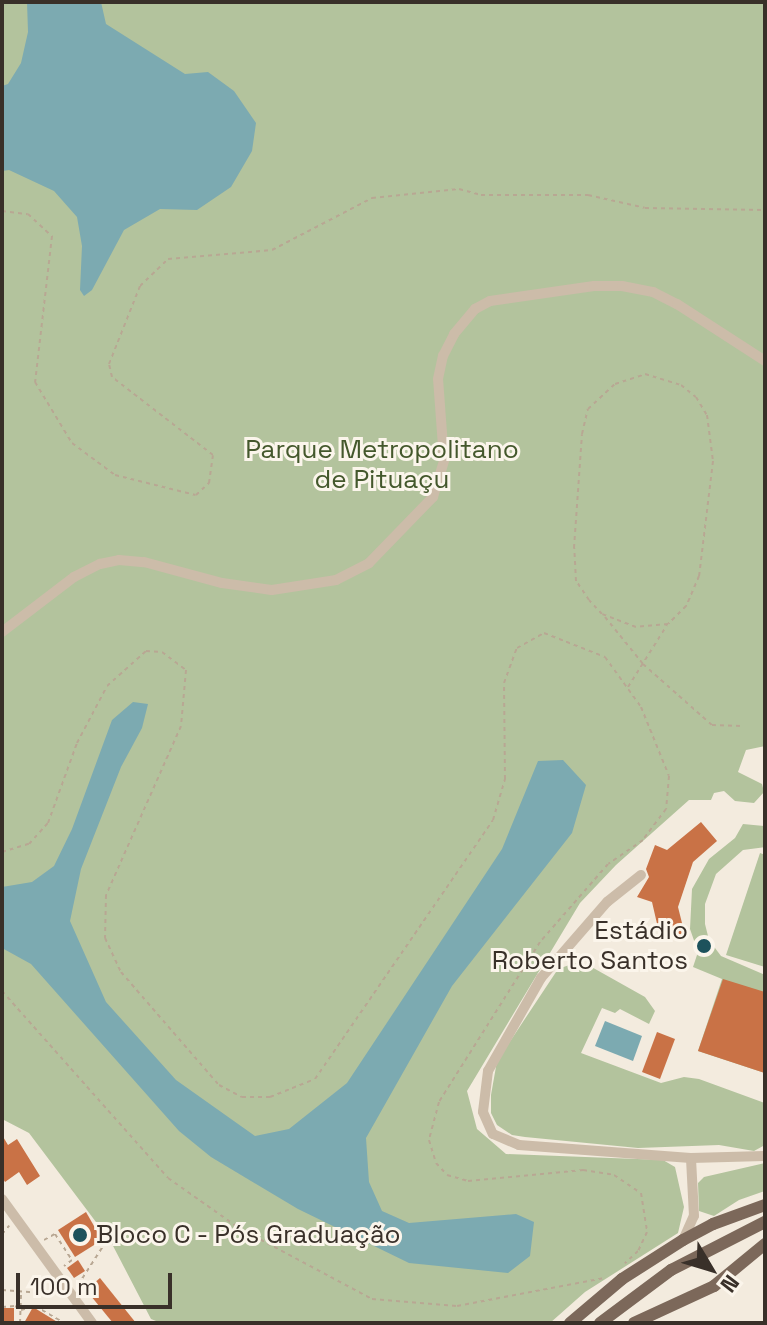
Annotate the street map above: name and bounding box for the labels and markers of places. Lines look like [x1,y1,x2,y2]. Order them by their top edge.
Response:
place label: Estádio Roberto Santos [492,915,688,976]
marker: Estádio Roberto Santos [695,937,713,955]
place label: Bloco C - Pós Graduação [96,1219,402,1251]
marker: Bloco C - Pós Graduação [71,1226,89,1244]

